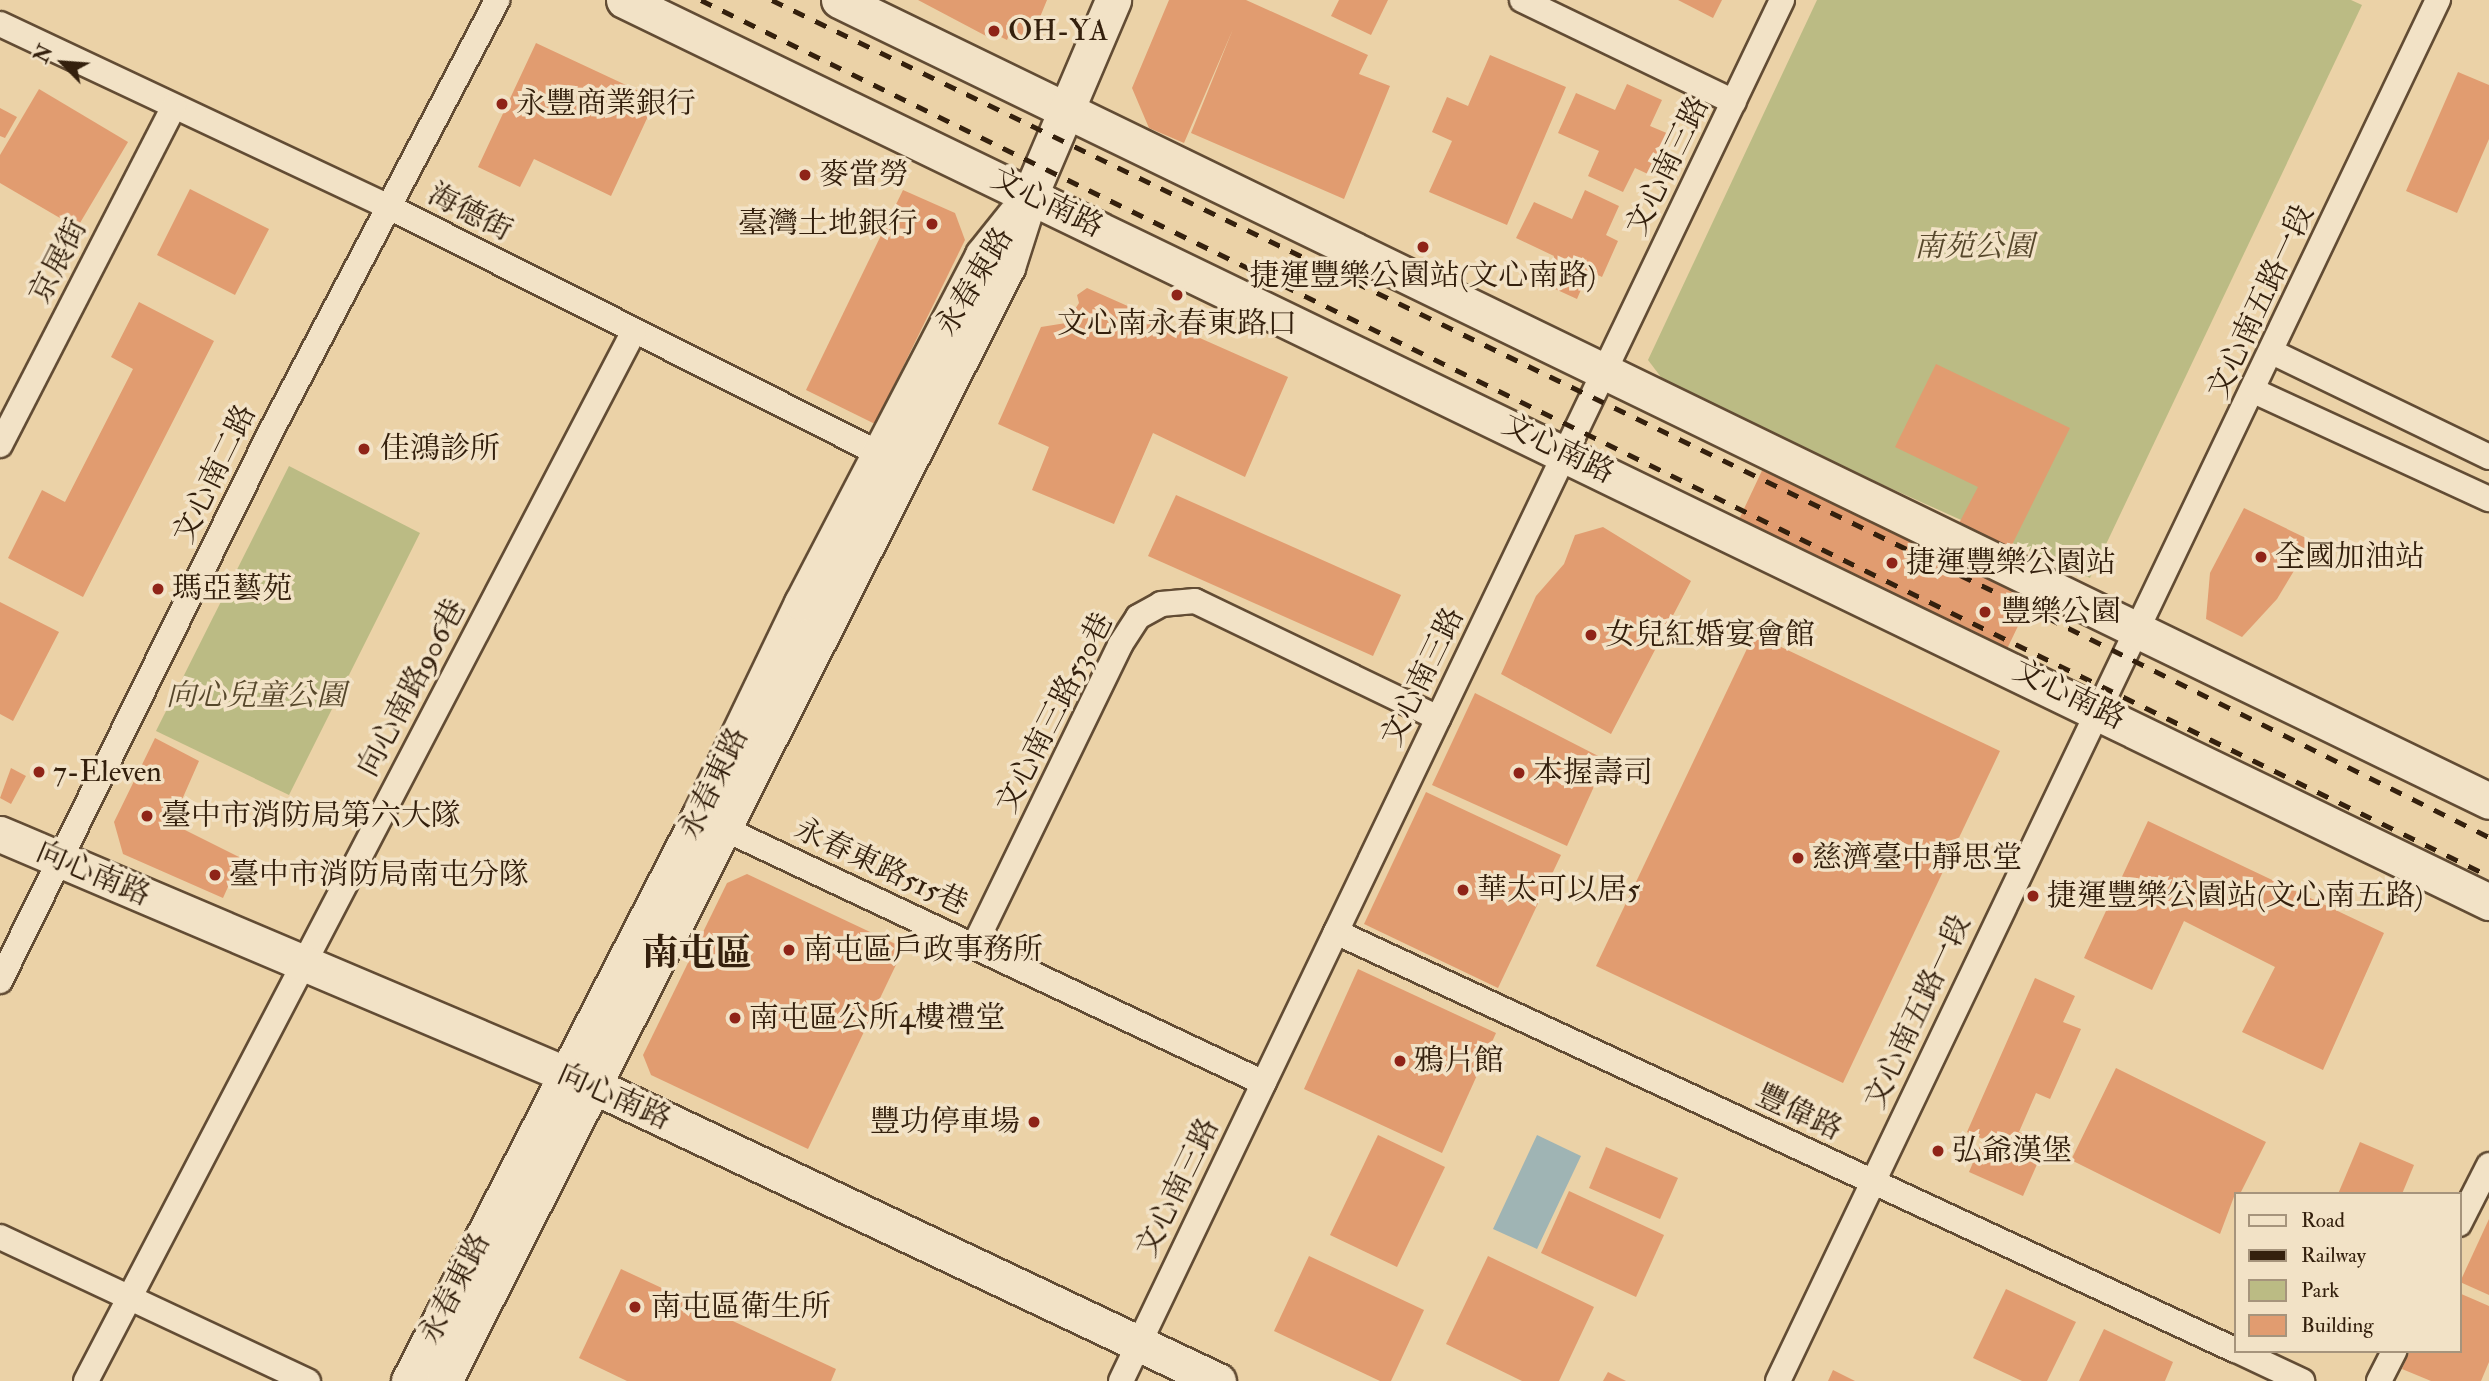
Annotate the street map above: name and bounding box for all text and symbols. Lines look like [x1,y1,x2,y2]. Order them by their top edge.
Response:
place label: OH-YA [1008,13,1108,49]
marker: OH-YA [986,23,1002,39]
north arrow [28,28,98,98]
text: N [29,41,58,67]
place label: 永豐商業銀行 [516,86,696,122]
street label: 文心南三路 [1619,91,1717,241]
marker: 永豐商業銀行 [494,96,510,112]
place label: 麥當勞 [819,157,909,193]
street label: 文心南路 [985,161,1109,245]
marker: 麥當勞 [797,167,813,183]
street label: 海德街 [422,177,518,249]
street label: 文心南五路一段 [2200,199,2322,405]
place label: 臺灣土地銀行 [738,206,918,242]
street label: 京展街 [23,213,95,309]
marker: 臺灣土地銀行 [924,216,940,232]
street label: 永春東路 [929,221,1021,343]
park label: 南苑公園 [1914,229,2034,265]
marker: 捷運豐樂公園站(文心南路) [1415,239,1431,255]
place label: 捷運豐樂公園站(文心南路) [1250,258,1596,294]
marker: 文心南永春東路口 [1169,287,1185,303]
place label: 文心南永春東路口 [1057,306,1297,342]
street label: 文心南二路 [166,399,264,549]
street label: 文心南路 [1496,407,1620,491]
place label: 佳鴻診所 [380,431,500,467]
marker: 佳鴻診所 [354,439,374,459]
place label: 全國加油站 [2275,539,2425,575]
place label: 捷運豐樂公園站 [1906,545,2116,581]
marker: 全國加油站 [2253,549,2269,565]
marker: 捷運豐樂公園站 [1884,555,1900,571]
place label: 瑪亞藝苑 [172,571,292,607]
marker: 瑪亞藝苑 [150,581,166,597]
street label: 向心南路906巷 [350,593,474,783]
place label: 豐樂公園 [2001,594,2121,630]
street label: 文心南三路 [1374,602,1472,752]
marker: 豐樂公園 [1975,602,1995,622]
street label: 文心南三路530巷 [989,607,1121,819]
place label: 女兒紅婚宴會館 [1605,617,1815,653]
marker: 女兒紅婚宴會館 [1583,627,1599,643]
street label: 文心南路 [2007,653,2131,737]
park label: 向心兒童公園 [166,678,346,714]
street label: 永春東路 [672,722,756,846]
place label: 7-Eleven [53,754,162,790]
place label: 本握壽司 [1533,755,1653,791]
marker: 7-Eleven [31,764,47,780]
marker: 本握壽司 [1511,765,1527,781]
place label: 臺中市消防局第六大隊 [161,798,461,834]
marker: 臺中市消防局第六大隊 [139,808,155,824]
street label: 永春東路515巷 [789,811,973,923]
street label: 向心南路 [31,834,155,914]
place label: 慈濟臺中靜思堂 [1812,840,2022,876]
marker: 慈濟臺中靜思堂 [1790,850,1806,866]
place label: 臺中市消防局南屯分隊 [229,857,529,893]
marker: 臺中市消防局南屯分隊 [207,867,223,883]
place label: 華太可以居5 [1477,872,1640,908]
place label: 捷運豐樂公園站(文心南五路) [2047,878,2423,914]
marker: 華太可以居5 [1455,882,1471,898]
marker: 捷運豐樂公園站(文心南五路) [2025,888,2041,904]
street label: 文心南五路一段 [1857,909,1979,1115]
district label: 南屯區 [642,932,752,976]
place label: 南屯區戶政事務所 [803,932,1043,968]
marker: 南屯區戶政事務所 [781,942,797,958]
place label: 南屯區公所4樓禮堂 [749,1000,1005,1036]
marker: 南屯區公所4樓禮堂 [727,1010,743,1026]
place label: 鴉片館 [1414,1043,1504,1079]
marker: 鴉片館 [1392,1053,1408,1069]
street label: 向心南路 [552,1056,676,1138]
street label: 豐偉路 [1751,1078,1847,1148]
place label: 豐功停車場 [870,1104,1020,1140]
street label: 文心南三路 [1129,1113,1227,1263]
marker: 豐功停車場 [1026,1114,1042,1130]
place label: 弘爺漢堡 [1952,1133,2072,1169]
marker: 弘爺漢堡 [1930,1143,1946,1159]
legend [2234,1192,2461,1353]
text: Road [2301,1207,2345,1234]
street label: 永春東路 [412,1227,498,1351]
text: Railway [2301,1242,2366,1269]
text: Park [2301,1277,2339,1304]
place label: 南屯區衛生所 [651,1289,831,1325]
marker: 南屯區衛生所 [625,1297,645,1317]
text: Building [2301,1312,2374,1339]

